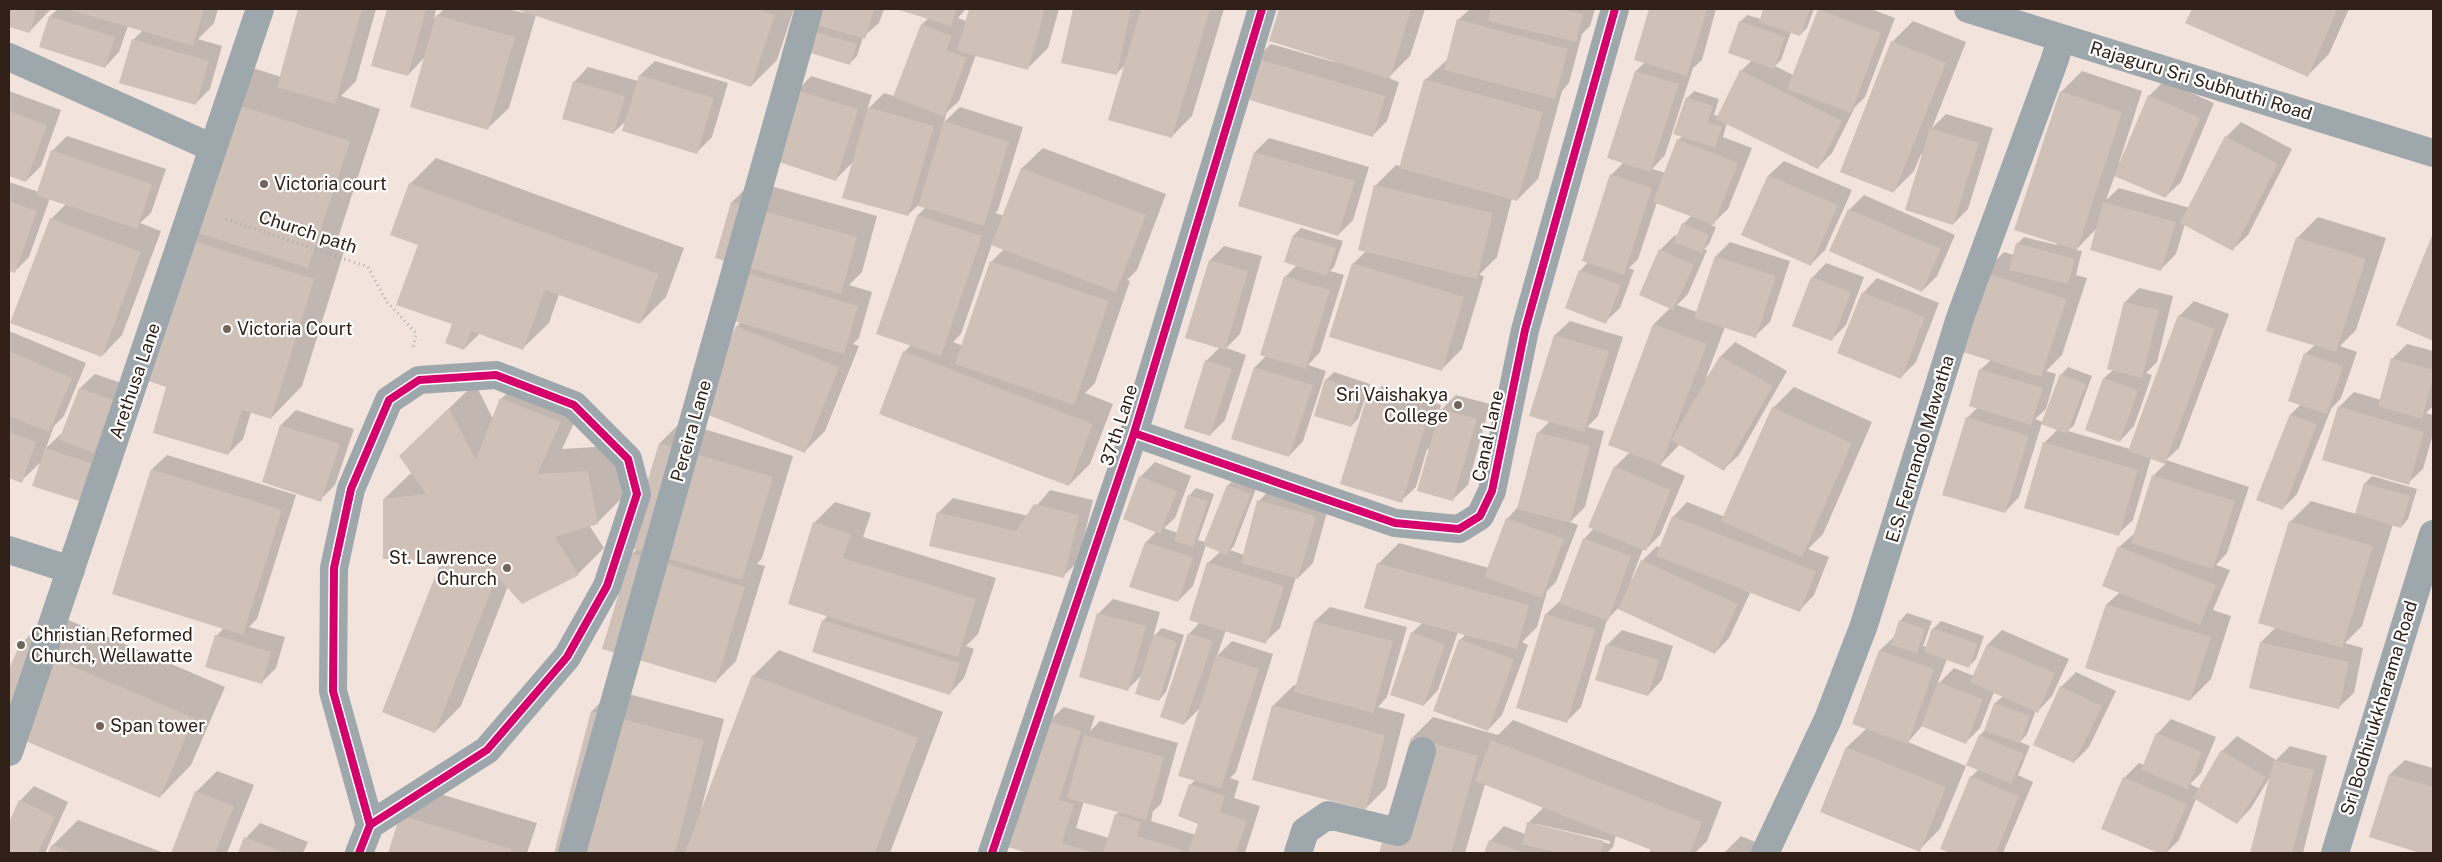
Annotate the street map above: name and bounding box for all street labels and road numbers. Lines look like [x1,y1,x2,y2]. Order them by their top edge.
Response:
street label: Rajaguru Sri Subhuthi Road [2088,37,2315,124]
street label: Church path [256,206,360,257]
street label: Arethusa Lane [105,320,164,442]
street label: E.S. Fernando Mawatha [1881,353,1958,545]
street label: Pereira Lane [666,378,715,484]
street label: 37th Lane [1096,382,1142,468]
street label: Canal Lane [1468,388,1507,484]
street label: Sri Bodhirukkharama Road [2336,598,2421,818]

